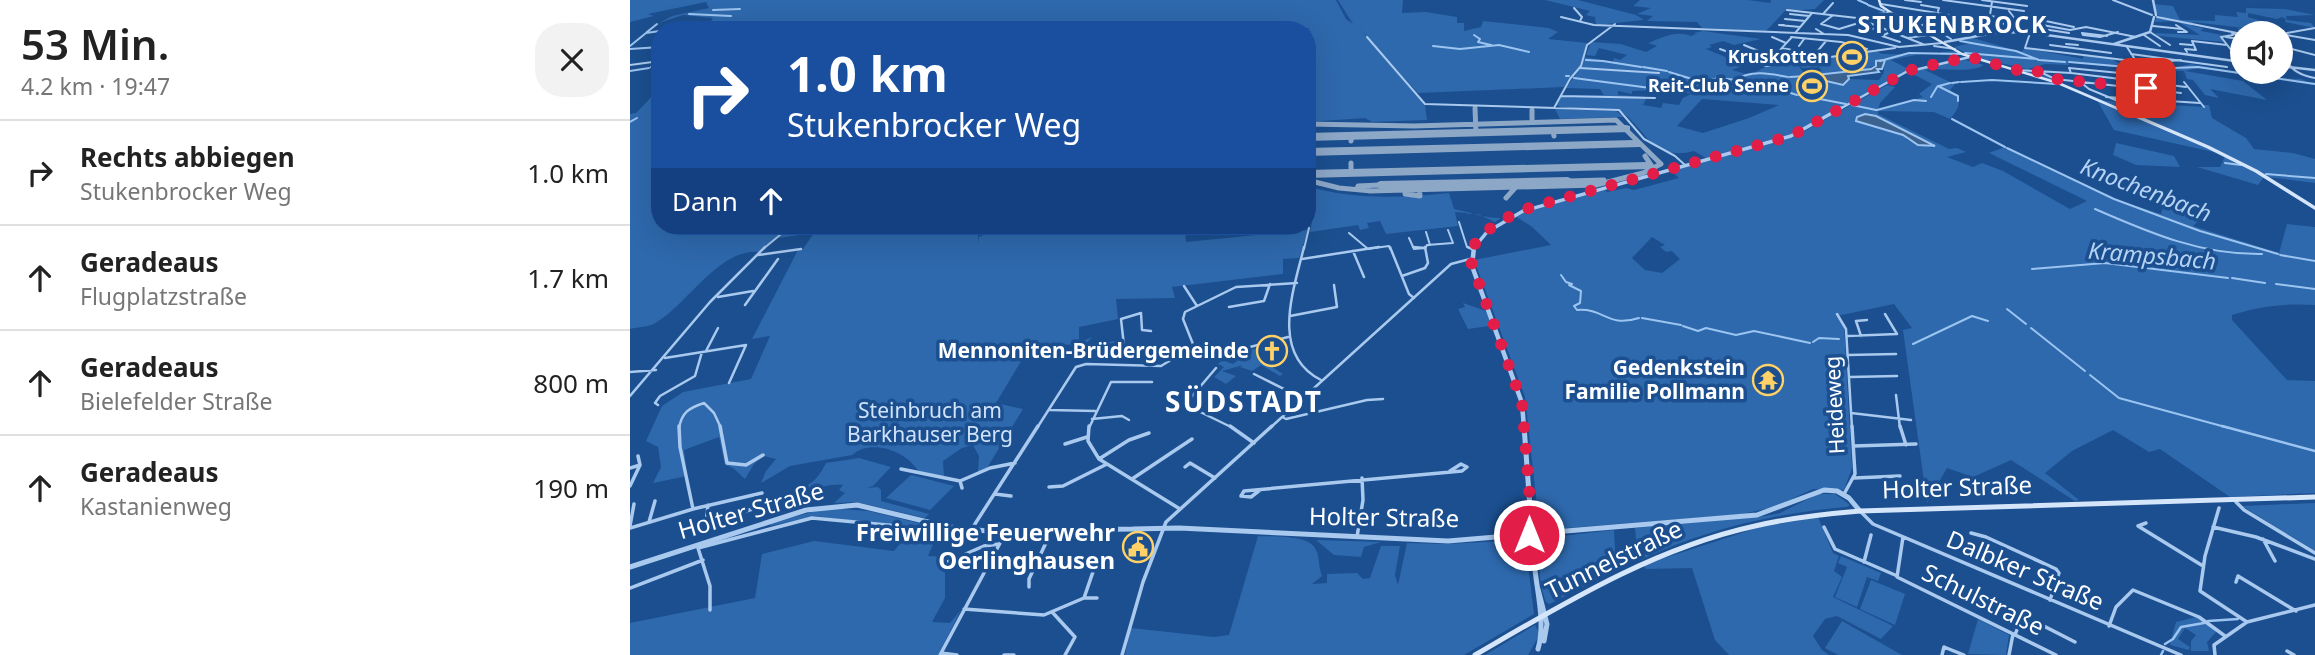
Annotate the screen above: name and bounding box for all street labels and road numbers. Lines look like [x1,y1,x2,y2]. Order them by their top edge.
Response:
street label: Heideweg [1817,355,1851,455]
street label: Holter Straße [1881,467,2033,506]
street label: Holter Straße [674,473,827,546]
street label: Holter Straße [1309,499,1459,534]
street label: Tunnelstraße [1540,511,1687,606]
street label: Dalbker Straße [1942,522,2109,618]
street label: Schulstraße [1917,555,2050,642]

